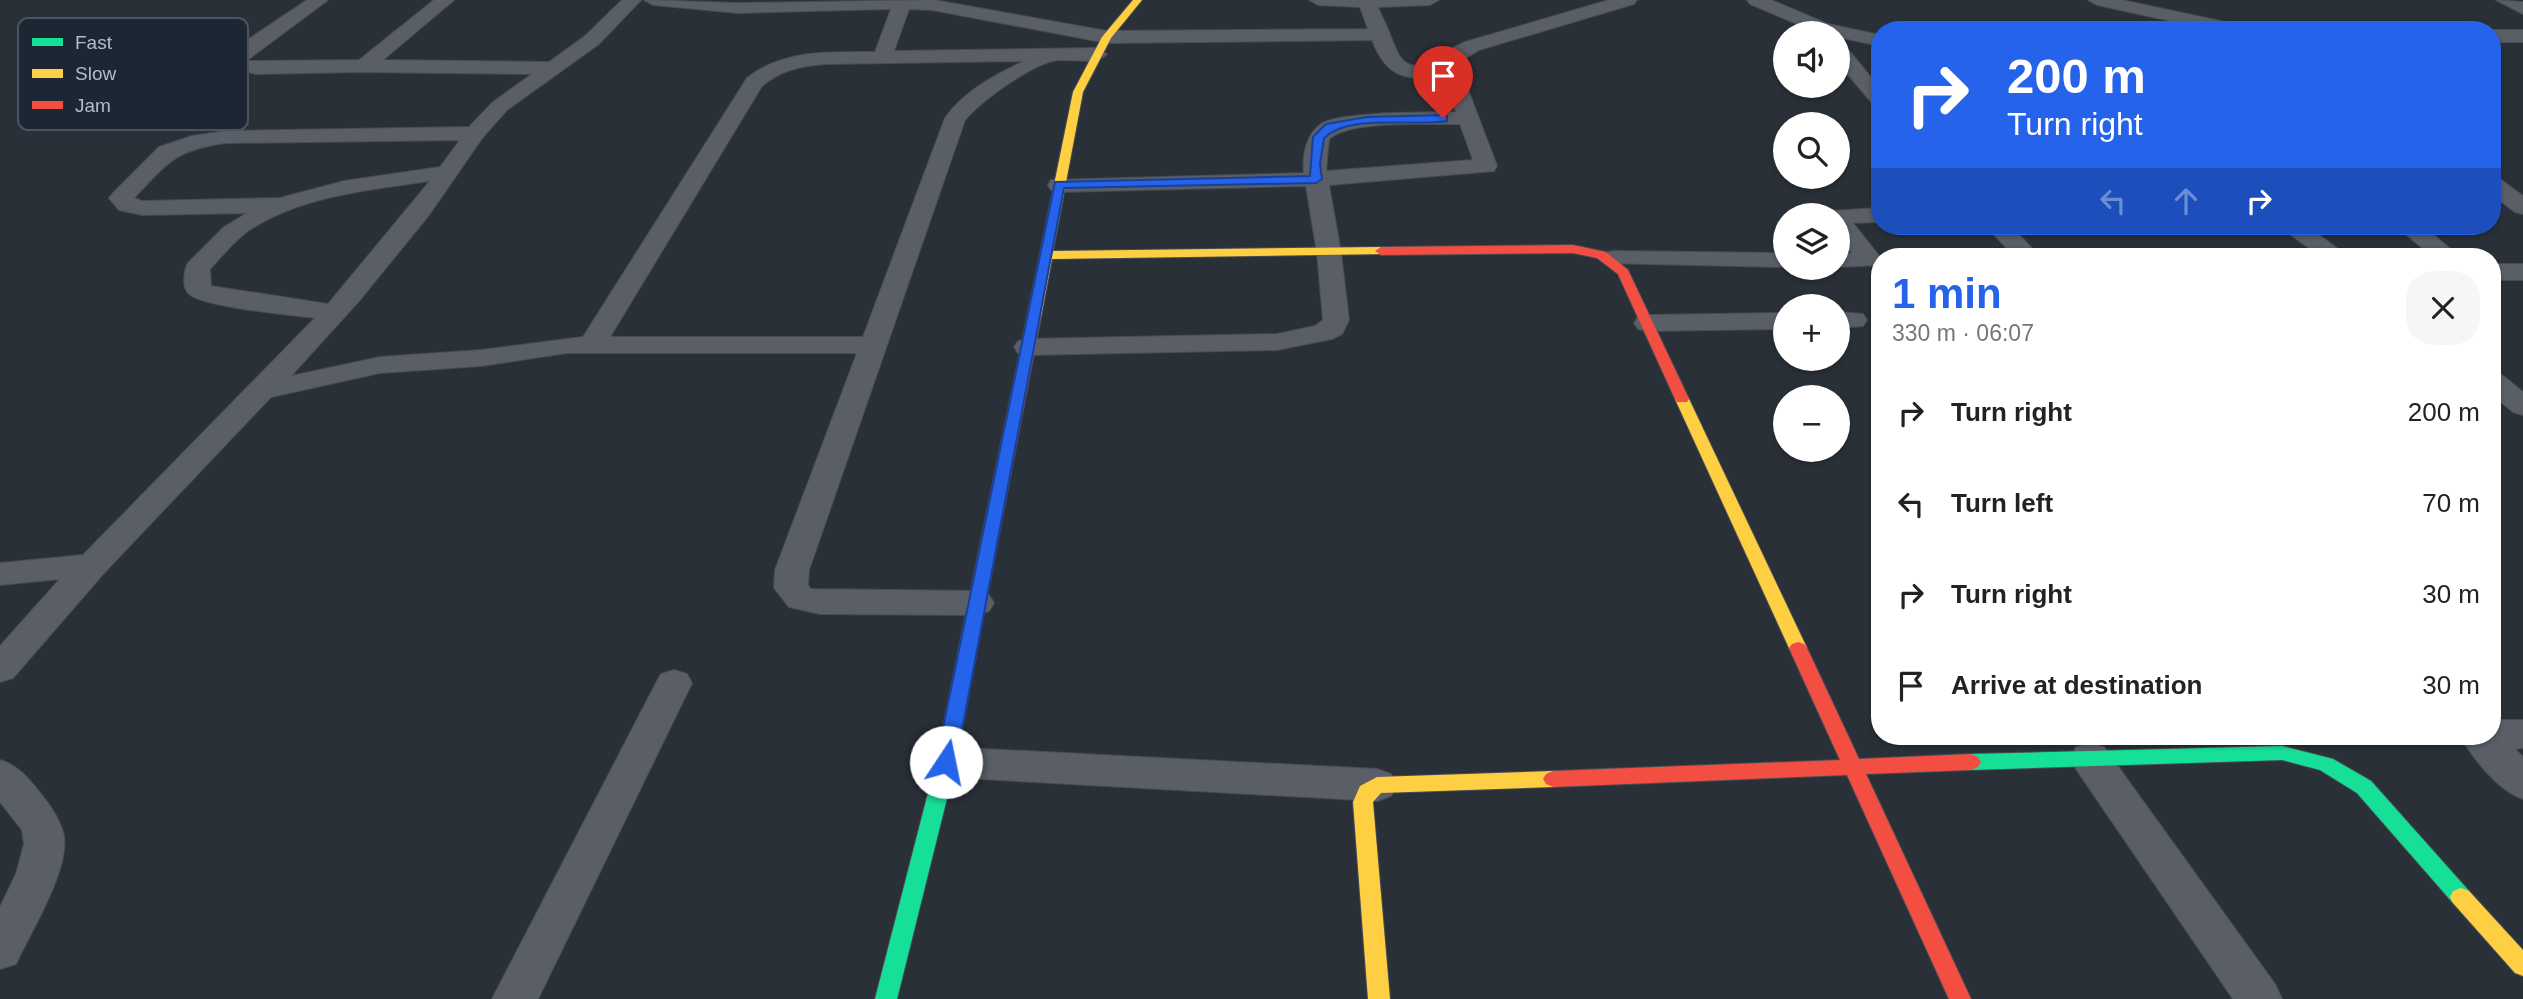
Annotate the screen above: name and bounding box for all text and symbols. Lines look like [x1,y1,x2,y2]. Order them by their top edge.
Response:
legend [18,18,248,130]
map controls [1773,21,1850,462]
button: sound [1773,21,1850,98]
text: Fast [75,32,113,53]
pin [1413,46,1473,118]
icon: right [1892,49,1983,140]
text: 200 m [2007,49,2146,103]
icon: arrive [1424,57,1462,95]
text: Slow [75,63,116,84]
text: Jam [75,95,111,116]
text: Turn right [2007,106,2143,142]
button: search [1773,112,1850,189]
icon: left [2094,182,2132,220]
icon: ahead [2167,182,2205,220]
icon: right [2240,182,2278,220]
button: layers [1773,203,1850,280]
text: 1 min [1892,270,2002,317]
button: close [2406,271,2480,345]
button: + [1773,294,1850,371]
text: 330 m · 06:07 [1892,320,2034,346]
button: − [1773,385,1850,462]
icon: right [1892,394,1930,432]
text: Turn right [1951,397,2072,427]
text: 200 m [2408,397,2480,427]
icon: left [1892,485,1930,523]
text: Turn left [1951,488,2053,518]
text: 70 m [2422,488,2480,518]
icon: right [1892,576,1930,614]
text: Turn right [1951,579,2072,609]
text: 30 m [2422,579,2480,609]
icon: arrive [1892,667,1930,705]
text: Arrive at destination [1951,670,2202,700]
text: 30 m [2422,670,2480,700]
position arrow [909,725,983,799]

